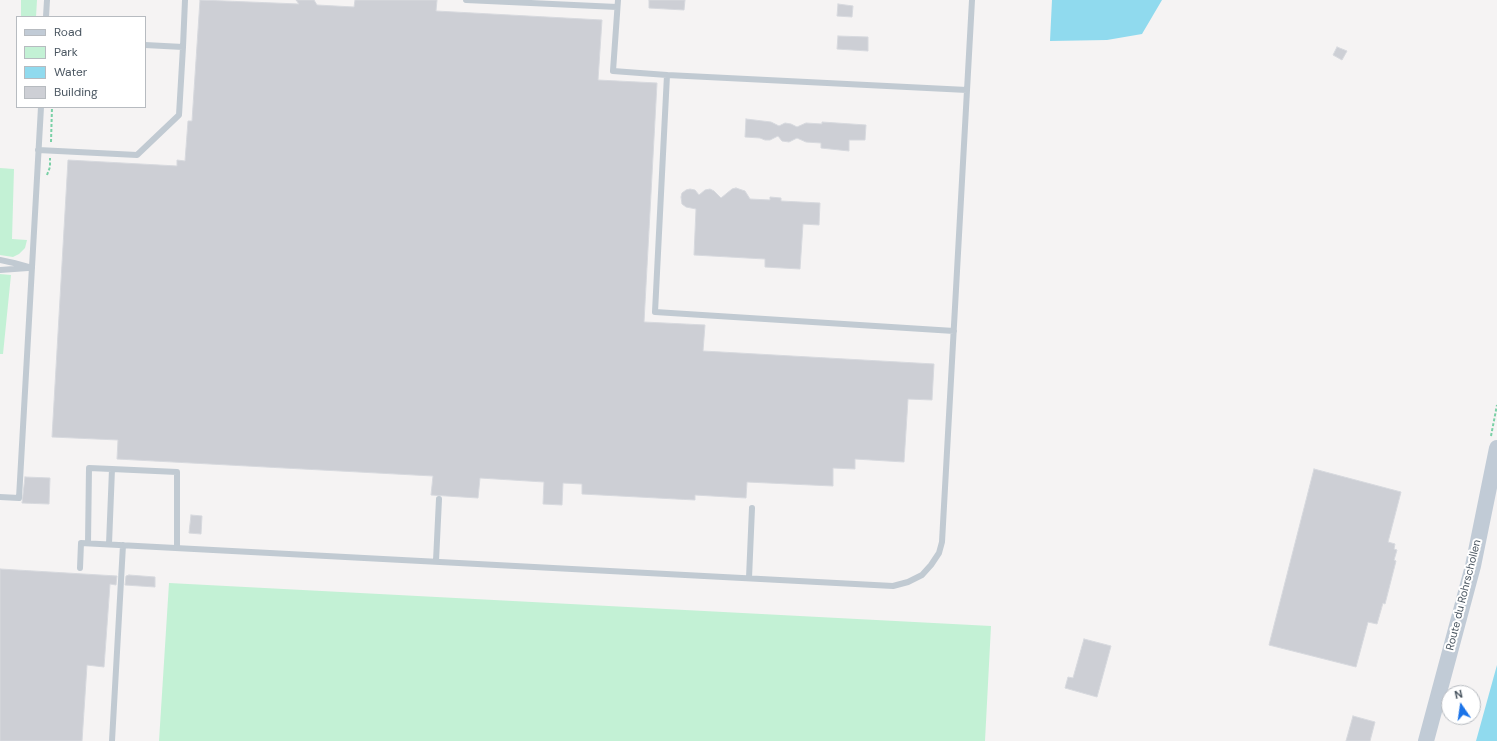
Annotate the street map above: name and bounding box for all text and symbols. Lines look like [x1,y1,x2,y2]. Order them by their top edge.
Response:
legend [16,16,146,108]
text: Road [54,24,82,40]
text: Park [54,44,78,60]
text: Water [54,64,87,80]
text: Building [54,84,98,100]
street label: Route du Rohrschollen [1444,538,1484,652]
north arrow [1441,685,1481,725]
text: N [1453,687,1464,702]

